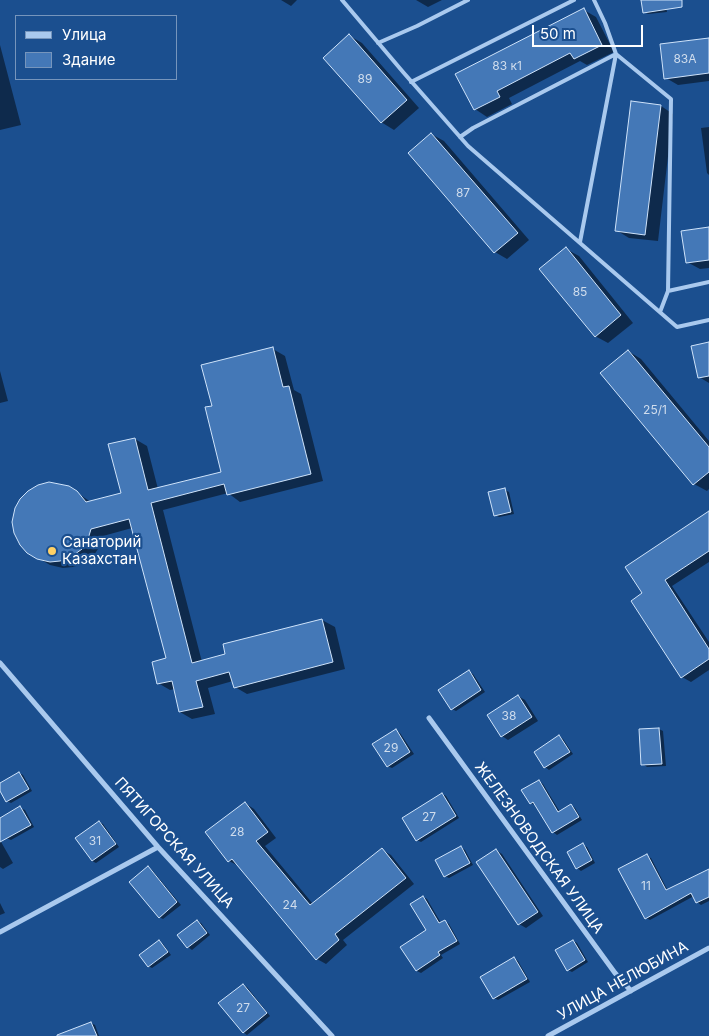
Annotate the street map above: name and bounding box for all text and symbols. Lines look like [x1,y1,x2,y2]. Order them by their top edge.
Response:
legend [15,15,178,80]
scale bar [534,15,645,47]
text: 50 m [540,24,576,43]
text: Улица [62,25,106,44]
text: Здание [62,50,116,69]
house number: 83А [673,52,697,66]
house number: 83 к1 [492,59,522,73]
house number: 89 [358,72,372,86]
house number: 87 [456,186,470,200]
house number: 85 [573,285,587,299]
house number: 25/1 [643,403,667,417]
place label: Санаторий Казахстан [62,533,141,568]
marker: Санаторий Казахстан [46,545,58,557]
house number: 38 [502,709,516,723]
house number: 29 [384,741,398,755]
street label: ЖЕЛЕЗНОВОДСКАЯ УЛИЦА [471,759,607,937]
street label: ПЯТИГОРСКАЯ УЛИЦА [111,774,237,912]
house number: 27 [422,810,436,824]
house number: 28 [230,825,244,839]
house number: 31 [89,834,101,848]
house number: 11 [641,879,651,893]
house number: 24 [283,898,297,912]
street label: УЛИЦА НЕЛЮБИНА [555,938,691,1024]
house number: 27 [236,1001,250,1015]

